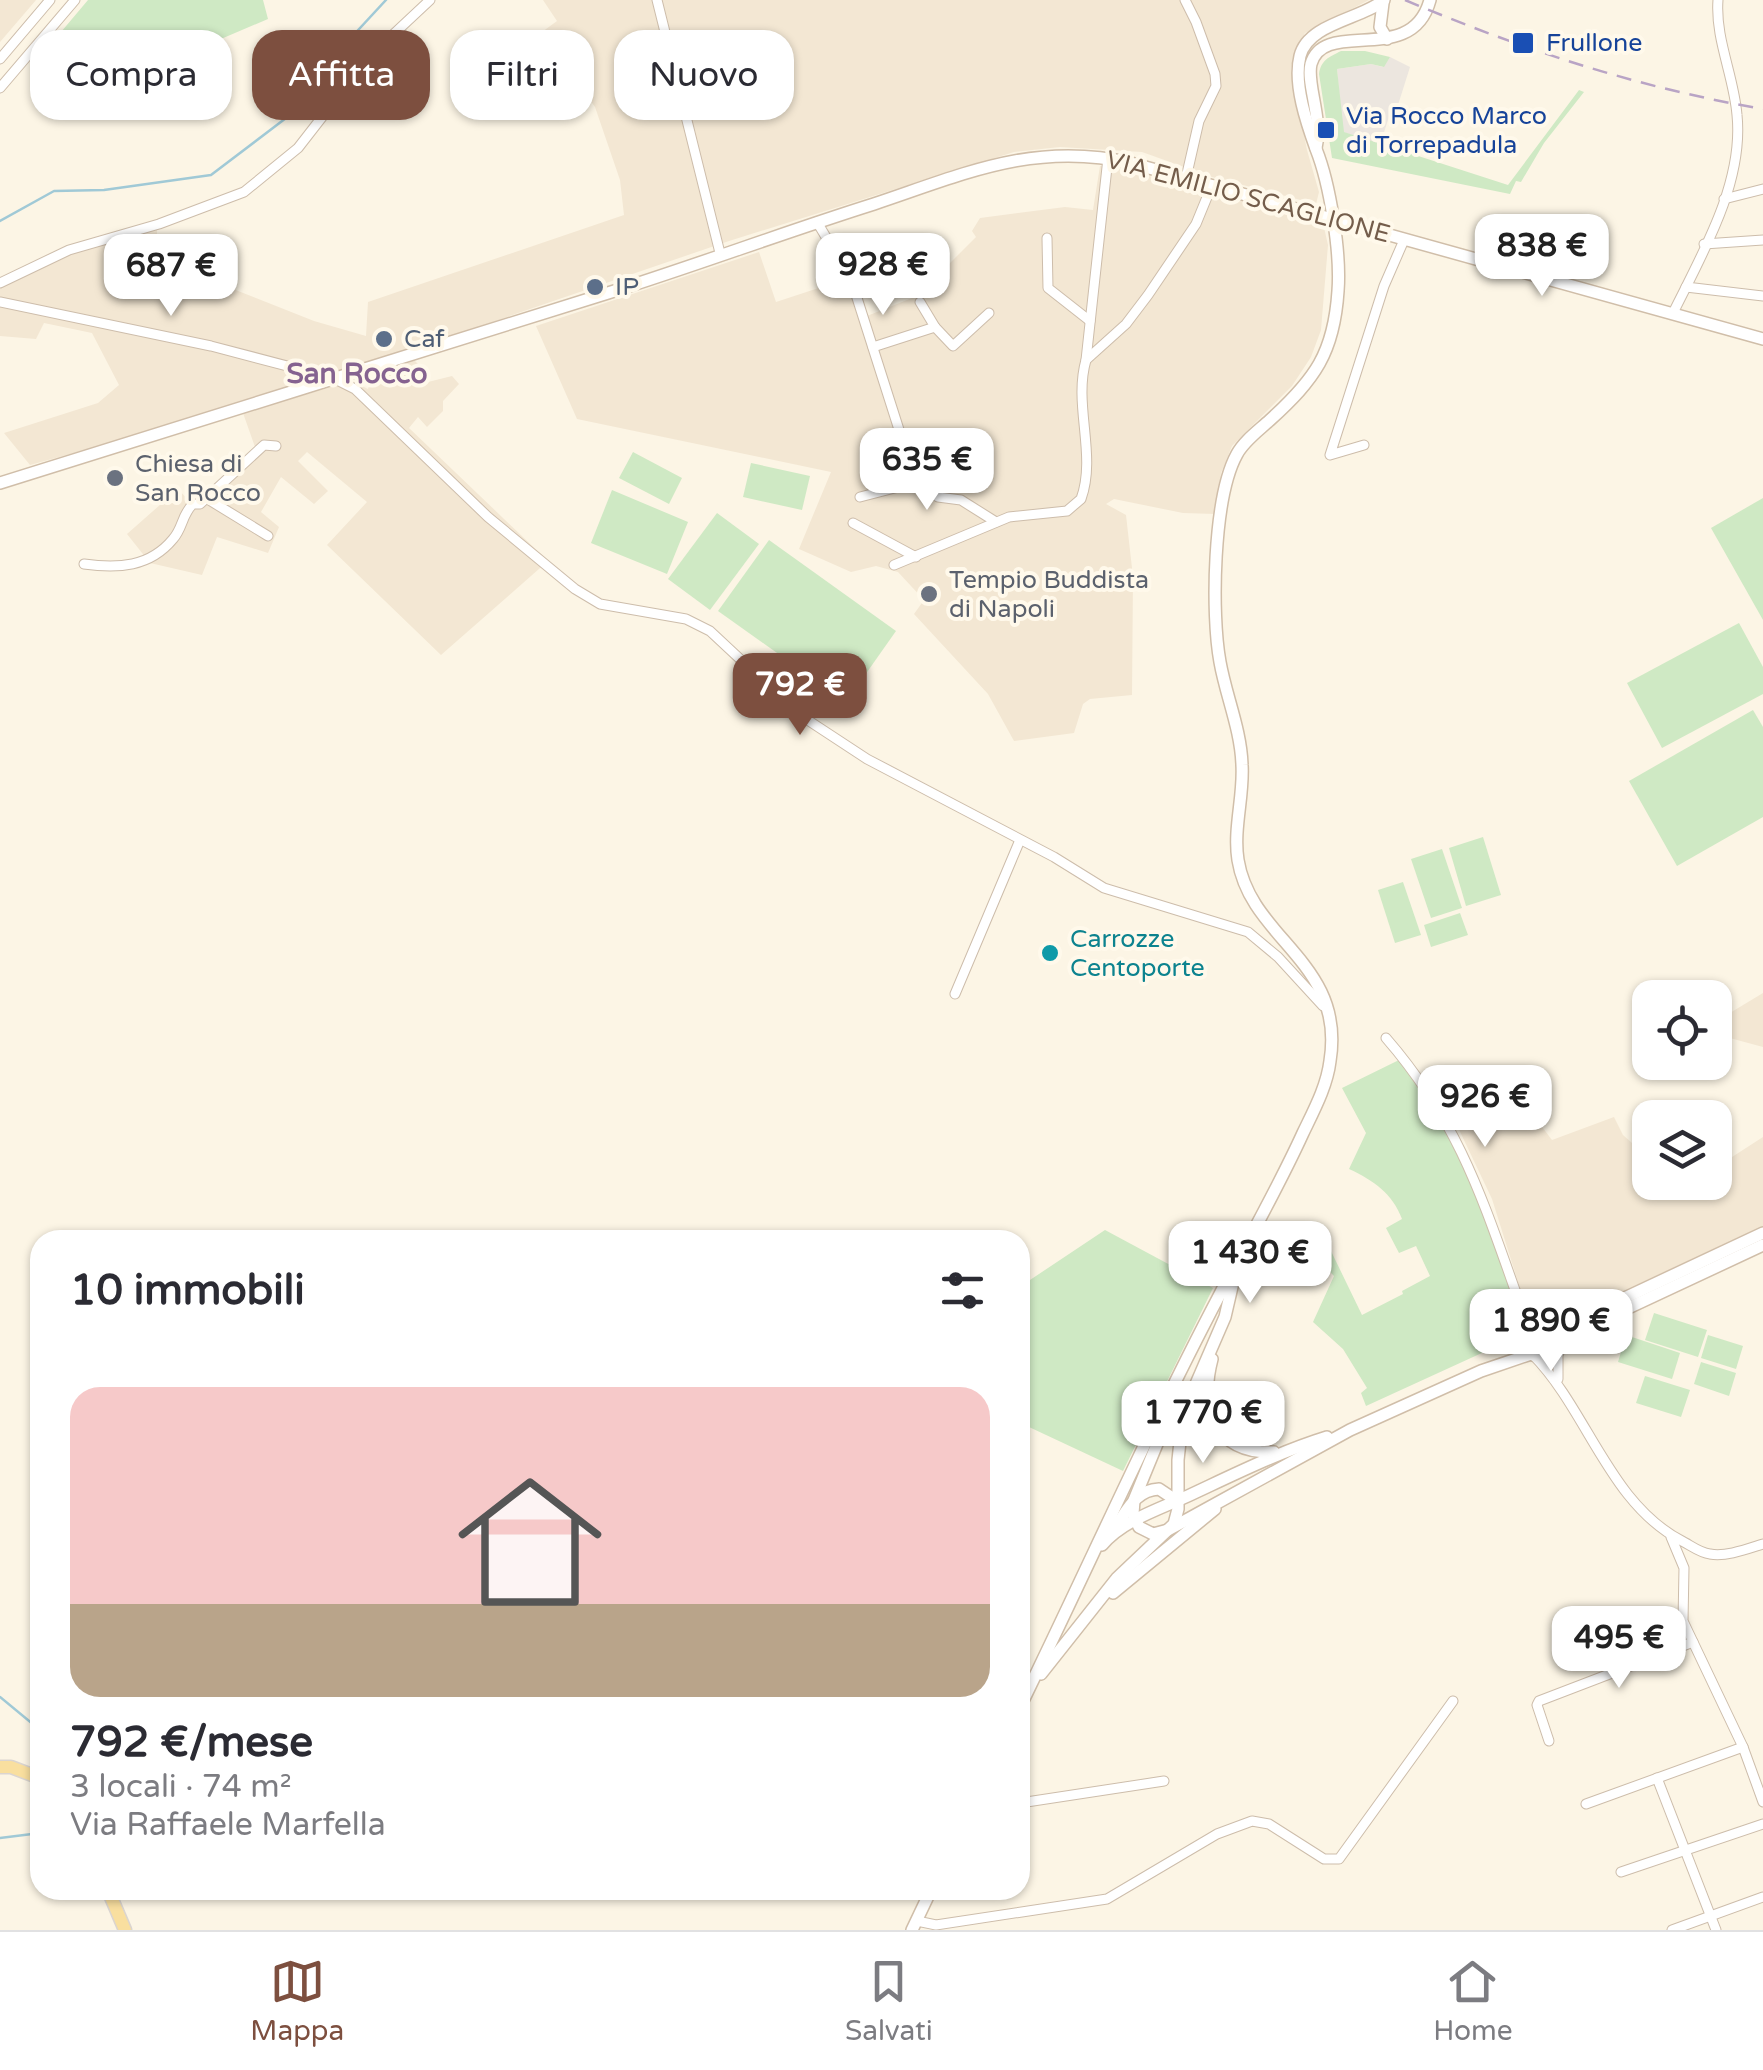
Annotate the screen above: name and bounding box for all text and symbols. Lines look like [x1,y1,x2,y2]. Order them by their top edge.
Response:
place label: Frullone [1546,28,1642,58]
chip: Compra [30,30,232,120]
chip: Affitta [252,30,430,120]
chip: Filtri [450,30,594,120]
chip: Nuovo [614,30,794,120]
marker: Frullone [1510,30,1536,56]
place label: Via Rocco Marco di Torrepadula [1346,101,1547,160]
marker: Via Rocco Marco di Torrepadula [1315,119,1337,141]
street label: VIA EMILIO SCAGLIONE [1103,145,1393,249]
pin: 838 € [1472,214,1612,299]
text: 838 € [1497,227,1587,265]
pin: 928 € [813,233,953,318]
pin: 687 € [101,234,241,319]
text: 928 € [838,246,928,284]
text: 687 € [126,247,216,285]
place label: IP [615,272,639,302]
marker: IP [584,276,606,298]
place label: Caf [404,324,445,354]
marker: Caf [373,328,395,350]
district label: San Rocco [287,357,427,391]
pin: 635 € [857,428,997,513]
text: 635 € [882,441,972,479]
place label: Chiesa di San Rocco [135,449,261,508]
marker: Chiesa di San Rocco [104,467,126,489]
place label: Tempio Buddista di Napoli [949,565,1149,624]
marker: Tempio Buddista di Napoli [918,583,940,605]
pin: 792 € [730,653,870,738]
text: 792 € [755,666,845,704]
place label: Carrozze Centoporte [1070,924,1205,983]
marker: Carrozze Centoporte [1039,942,1061,964]
map controls [1632,980,1732,1200]
button: locate [1632,980,1732,1080]
pin: 926 € [1415,1065,1555,1150]
text: 926 € [1440,1078,1530,1116]
button: layers [1632,1100,1732,1200]
pin: 1 430 € [1158,1221,1342,1306]
text: 1 430 € [1191,1234,1309,1272]
icon: filters [935,1263,990,1318]
text: 10 immobili [70,1265,305,1316]
pin: 1 890 € [1459,1289,1643,1374]
text: 1 890 € [1492,1302,1610,1340]
pin: 1 770 € [1111,1381,1295,1466]
text: 1 770 € [1144,1394,1262,1432]
icon: home [440,1452,620,1632]
pin: 495 € [1549,1606,1689,1691]
text: 495 € [1574,1619,1664,1657]
text: 792 €/mese [70,1717,313,1768]
text: 3 locali · 74 m² [70,1768,292,1806]
text: Via Raffaele Marfella [70,1806,386,1844]
tab: Mappa [250,1954,344,2048]
tab: Salvati [845,1954,933,2048]
tab: Home [1433,1954,1513,2048]

